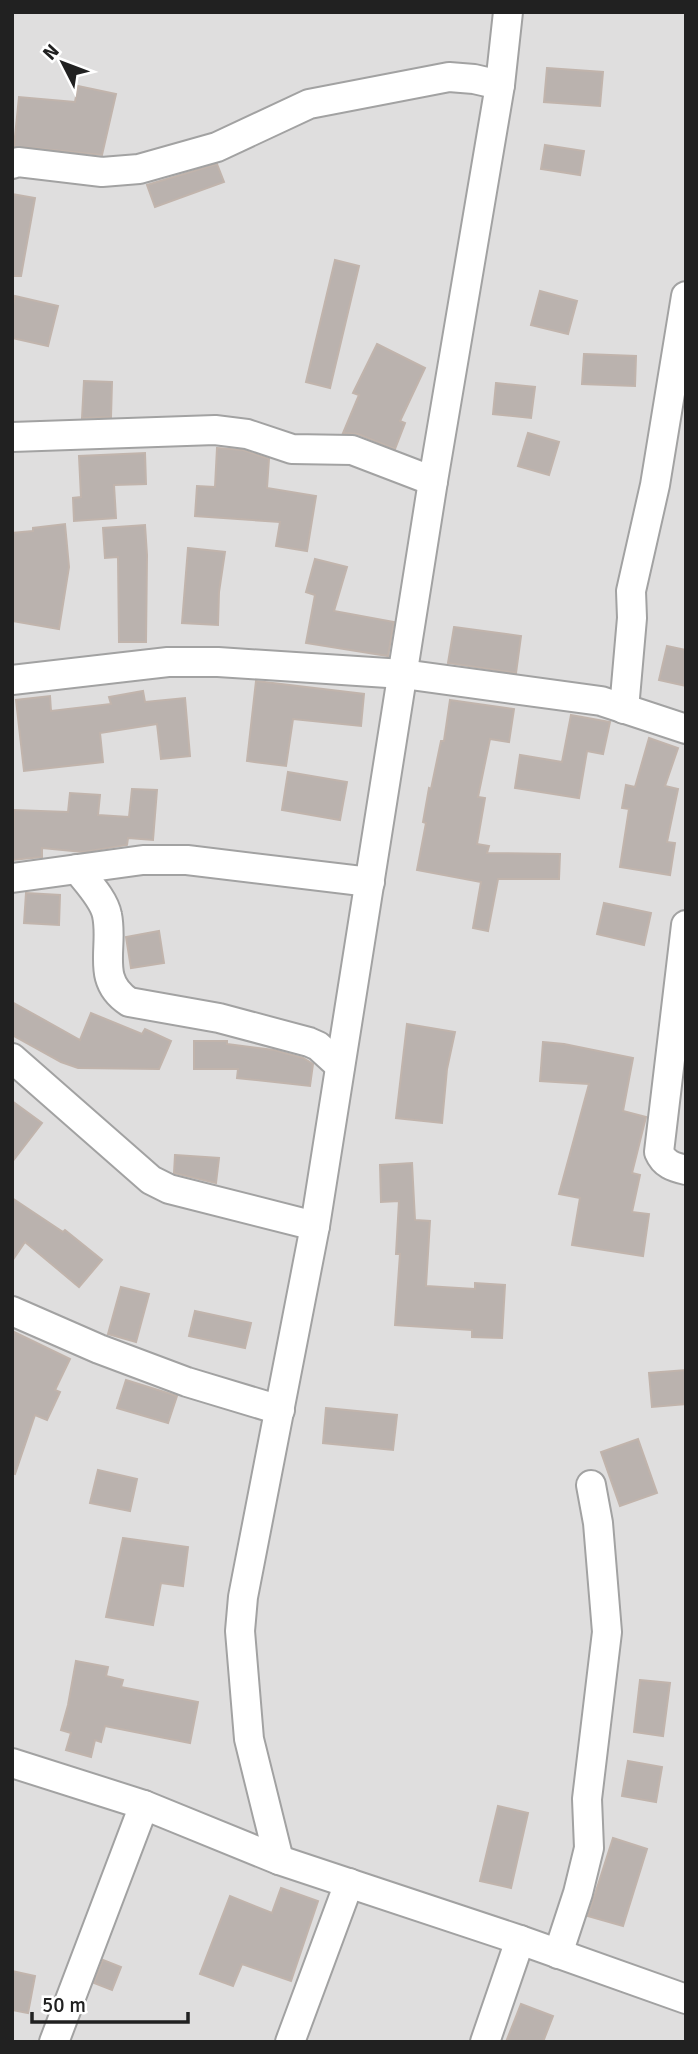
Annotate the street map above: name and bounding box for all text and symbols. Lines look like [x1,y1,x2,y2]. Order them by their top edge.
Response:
north arrow [28,28,98,98]
text: N [38,39,64,65]
scale bar [32,1980,187,2024]
text: 50 m [42,1992,86,2018]

